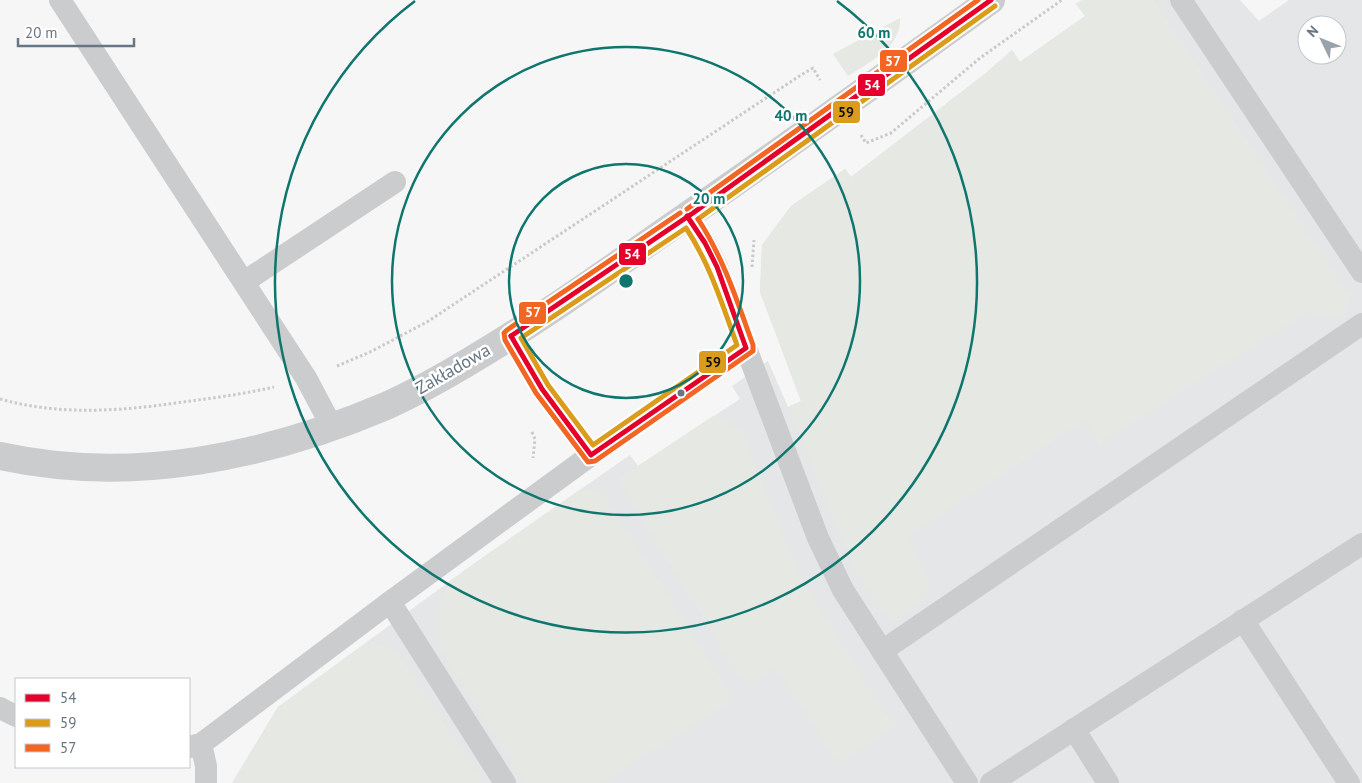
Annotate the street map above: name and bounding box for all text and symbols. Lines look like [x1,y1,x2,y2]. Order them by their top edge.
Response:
scale bar [18,15,134,47]
north arrow [1297,15,1347,65]
text: N [1303,22,1322,41]
text: 20 m [25,23,58,42]
text: 60 m [858,23,890,42]
line badge: 57 [879,49,908,73]
text: 57 [885,52,901,70]
line badge: 54 [857,73,886,97]
text: 54 [864,76,880,94]
line badge: 59 [832,100,861,124]
text: 59 [838,103,854,121]
text: 40 m [775,106,807,125]
text: 20 m [693,189,725,208]
line badge: 54 [618,242,647,266]
text: 54 [624,245,640,263]
centre of rings [617,272,635,290]
line badge: 57 [518,301,547,325]
text: 57 [525,303,541,321]
street label: Zakładowa [411,338,494,399]
line badge: 59 [698,350,727,374]
text: 59 [705,353,721,371]
unlabelled marker [676,388,686,398]
legend [15,678,190,768]
text: 54 [60,688,76,707]
text: 59 [60,713,76,732]
text: 57 [60,738,76,757]

